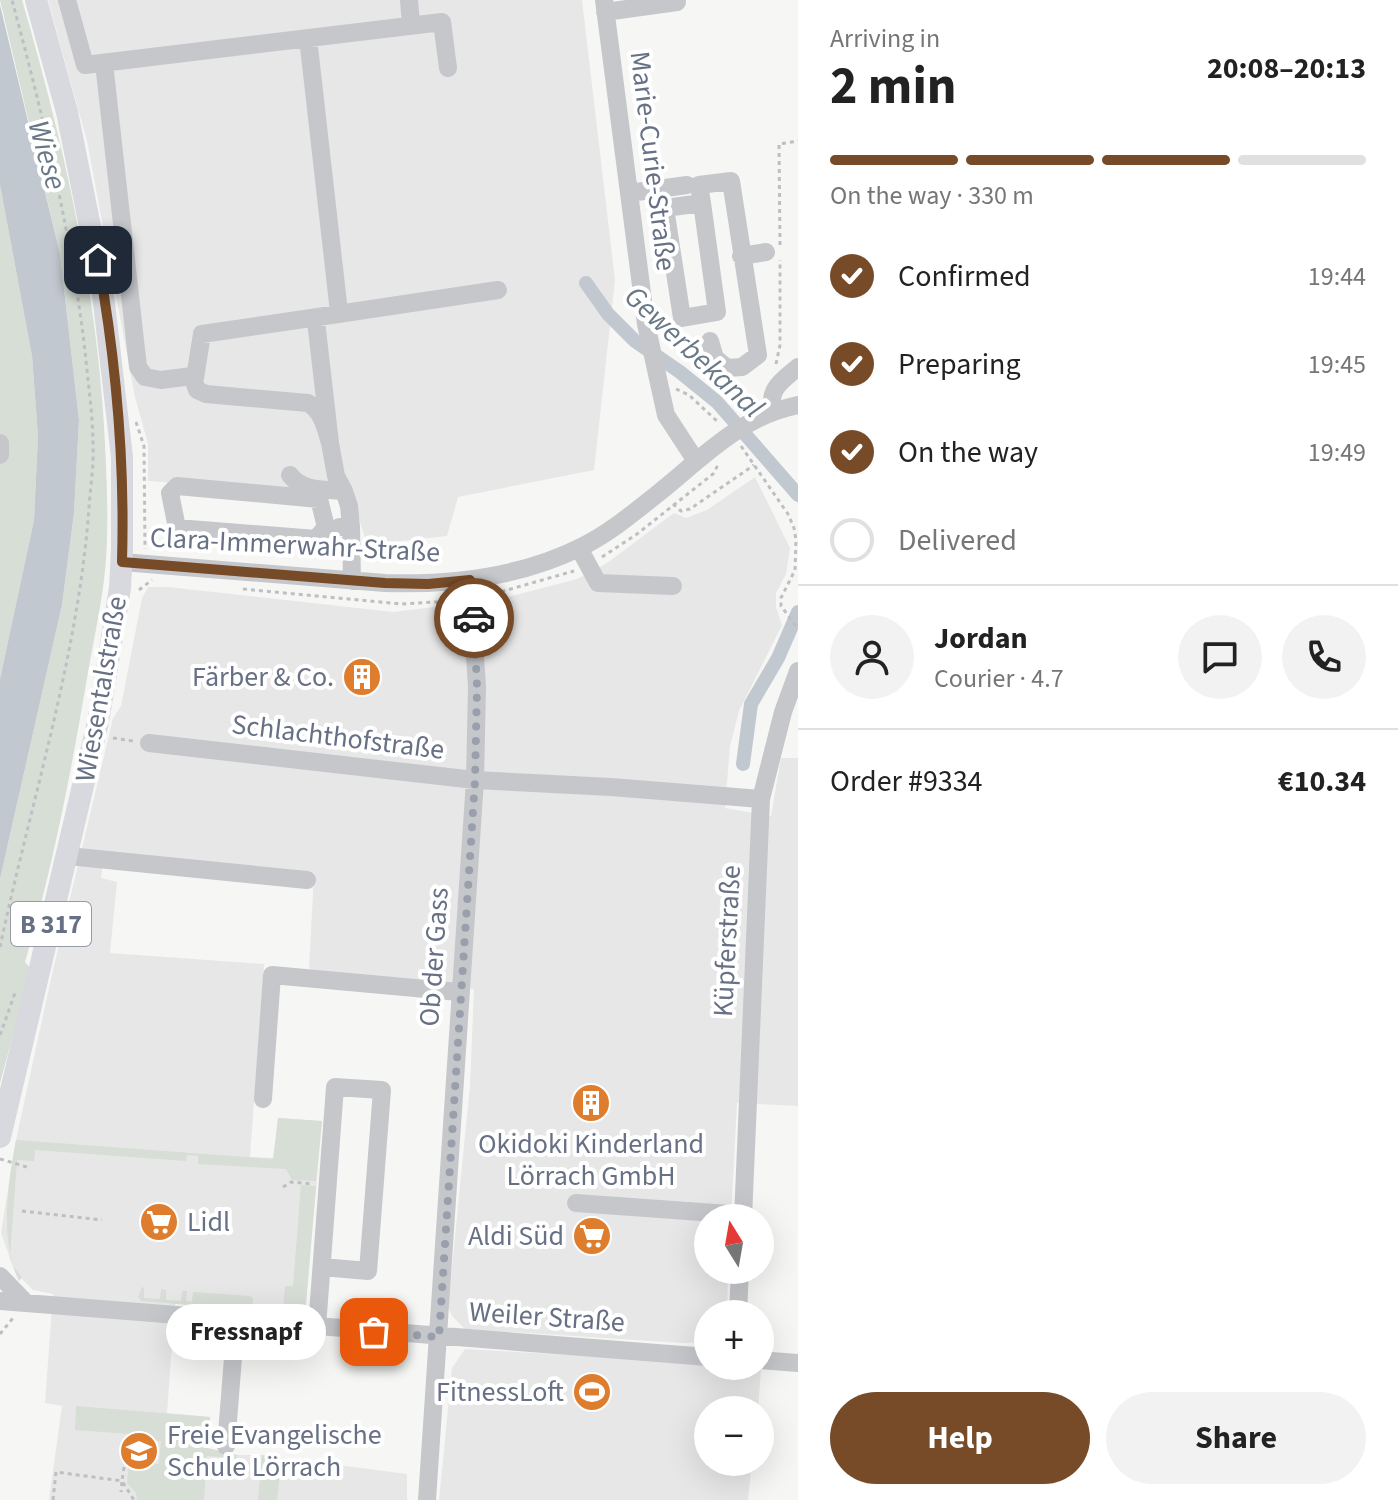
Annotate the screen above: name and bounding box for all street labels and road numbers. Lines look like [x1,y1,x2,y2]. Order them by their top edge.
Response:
street label: Marie-Curie-Straße [620,49,686,273]
street label: Clara-Immerwahr-Straße [149,517,441,573]
street label: Wiesentalstraße [65,593,137,785]
street label: Schlachthofstraße [229,704,447,770]
street label: Küpferstraße [703,864,751,1018]
street label: Ob der Gass [409,886,459,1028]
road number: B 317 [11,902,91,946]
street label: Weiler Straße [468,1292,626,1342]

